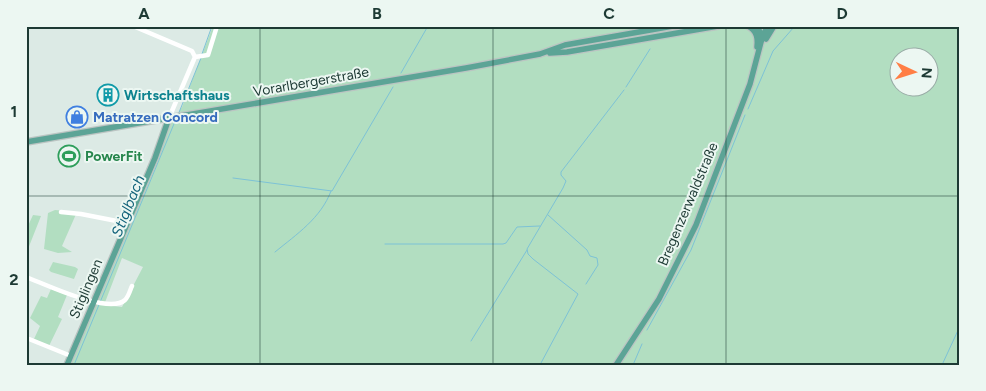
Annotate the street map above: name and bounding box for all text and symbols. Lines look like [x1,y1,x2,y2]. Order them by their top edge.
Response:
text: A [138,4,150,23]
text: B [372,4,382,23]
text: C [603,4,615,23]
text: D [836,4,848,23]
north arrow [888,48,938,98]
street label: Vorarlbergerstraße [252,63,371,101]
text: N [918,67,935,79]
building icon: Wirtschaftshaus [96,83,120,107]
place label: Wirtschaftshaus [124,87,230,104]
text: 1 [11,102,17,121]
shop icon: Matratzen Concord [65,105,89,129]
place label: Matratzen Concord [93,109,218,126]
street label: Bregenzerwaldstraße [654,139,722,268]
sports icon: PowerFit [57,144,81,168]
place label: PowerFit [85,148,143,165]
water label: Stiglbach [108,173,148,239]
street label: Stiglingen [66,256,106,321]
text: 2 [9,270,19,289]

